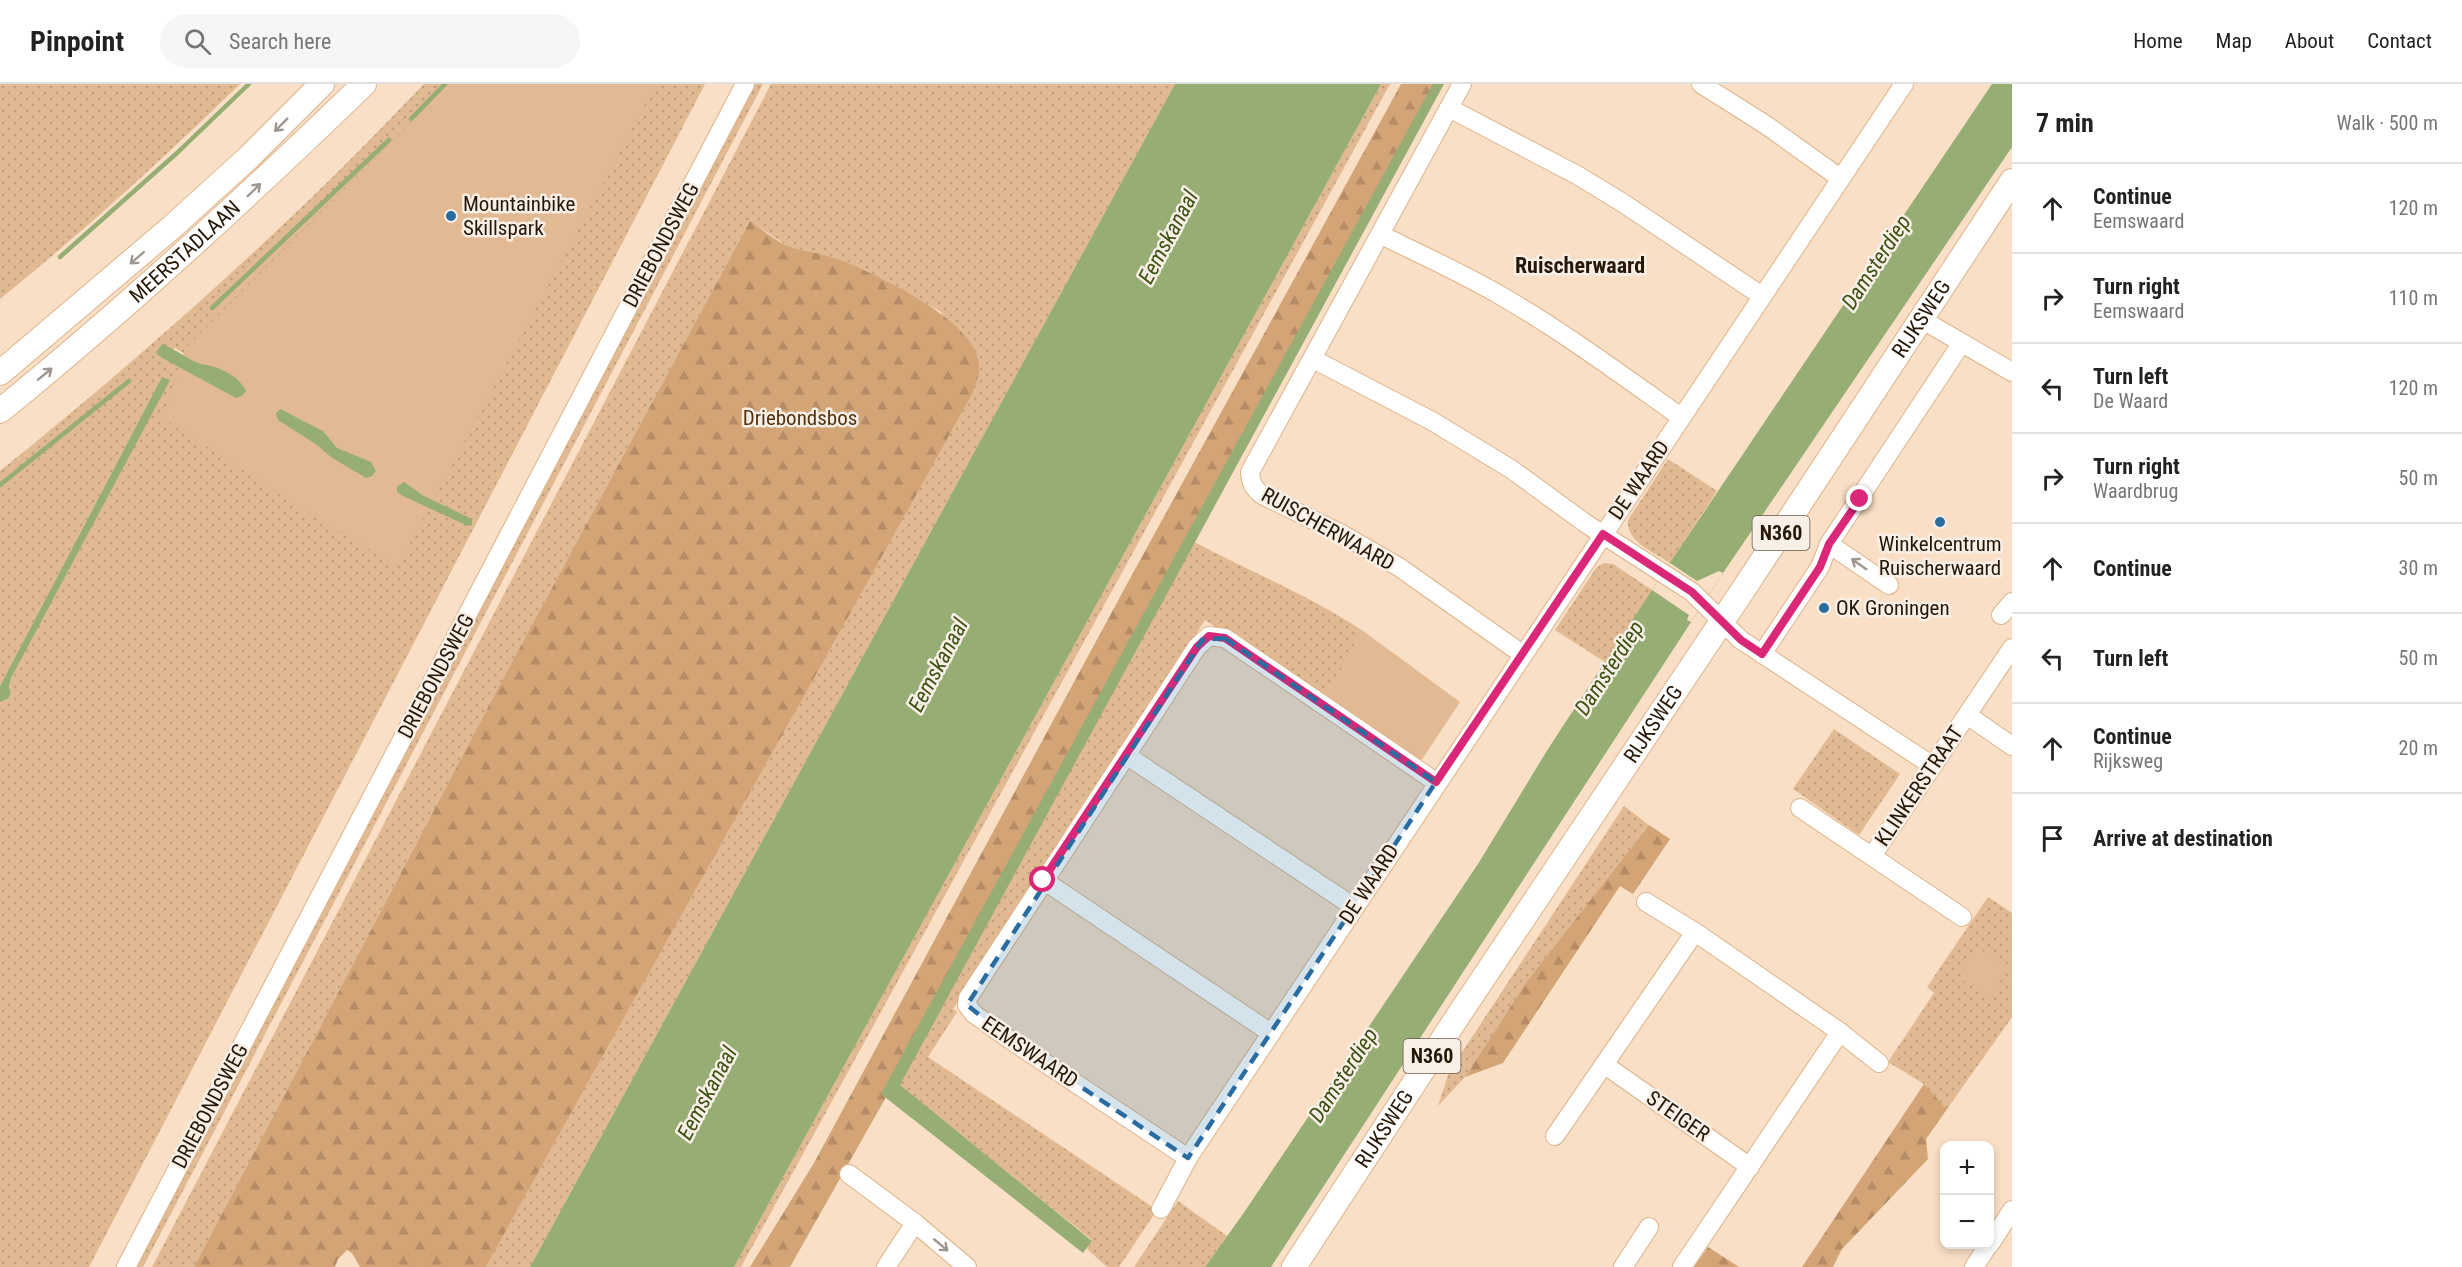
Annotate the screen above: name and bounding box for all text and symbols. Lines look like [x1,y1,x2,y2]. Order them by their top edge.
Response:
search box [160,14,580,68]
text: Pinpoint [30,25,124,58]
icon: search [181,25,214,58]
text: Search here [229,29,331,54]
text: Home [2133,29,2183,53]
text: Map [2216,29,2252,53]
text: About [2285,29,2334,53]
text: Contact [2367,29,2432,53]
text: 7 min [2036,108,2094,138]
text: Walk · 500 m [2337,111,2438,135]
one-way arrow [273,118,288,133]
street label: DRIEBONDSWEG [618,179,704,311]
one-way arrow [247,183,262,197]
text: Continue [2093,184,2172,209]
water label: Eemskanaal [1133,185,1203,288]
place label: Mountainbike Skillspark [463,192,575,240]
icon: ahead [2036,192,2069,225]
street label: MEERSTADLAAN [125,196,245,308]
text: 120 m [2389,196,2438,220]
marker: Mountainbike Skillspark [444,209,458,223]
text: Eemswaard [2093,209,2184,233]
water label: Damsterdiep [1836,210,1916,314]
one-way arrow [129,251,145,264]
district label: Ruischerwaard [1515,253,1645,278]
text: Turn right [2093,274,2180,299]
street label: RIJKSWEG [1887,276,1956,362]
icon: right [2036,282,2069,315]
text: 110 m [2389,286,2438,310]
text: Eemswaard [2093,299,2184,323]
text: Turn left [2093,364,2168,389]
one-way arrow [37,368,53,381]
icon: left [2036,372,2069,405]
text: 120 m [2389,376,2438,400]
text: De Waard [2093,389,2168,413]
park label: Driebondsbos [743,406,857,430]
street label: DE WAARD [1604,436,1674,524]
text: Turn right [2093,454,2180,479]
icon: right [2036,462,2069,495]
text: 50 m [2399,466,2438,490]
text: Waardbrug [2093,479,2178,503]
street label: RUISCHERWAARD [1257,483,1399,575]
route end [1846,485,1872,511]
marker: Winkelcentrum Ruischerwaard [1933,515,1947,529]
road number: N360 [1752,516,1810,550]
place label: Winkelcentrum Ruischerwaard [1878,532,2002,580]
icon: ahead [2036,552,2069,585]
text: Continue [2093,556,2172,581]
text: 30 m [2399,556,2438,580]
one-way arrow [1851,558,1868,570]
place label: OK Groningen [1836,596,1950,620]
marker: OK Groningen [1817,601,1831,615]
street label: DRIEBONDSWEG [393,610,479,742]
water label: Eemskanaal [903,613,973,716]
water label: Damsterdiep [1569,616,1649,720]
icon: left [2036,642,2069,675]
text: Turn left [2093,646,2168,671]
text: 50 m [2399,646,2438,670]
street label: RIJKSWEG [1619,681,1688,767]
street label: KLINKERSTRAAT [1870,721,1968,851]
text: Continue [2093,724,2172,749]
icon: ahead [2036,732,2069,765]
text: 20 m [2399,736,2438,760]
text: Rijksweg [2093,749,2163,773]
icon: arrive [2036,822,2069,855]
text: Arrive at destination [2093,826,2273,851]
street label: DE WAARD [1334,840,1404,928]
route start [1029,866,1055,892]
street label: EEMSWAARD [977,1011,1083,1093]
water label: Damsterdiep [1303,1023,1383,1127]
road number: N360 [1404,1039,1460,1073]
street label: DRIEBONDSWEG [167,1040,253,1172]
water label: Eemskanaal [672,1041,742,1144]
street label: RIJKSWEG [1350,1086,1418,1172]
street label: STEIGER [1642,1086,1714,1146]
map controls [1940,1141,1994,1249]
button: + [1940,1141,1994,1195]
button: − [1940,1195,1994,1249]
one-way arrow [933,1238,948,1252]

